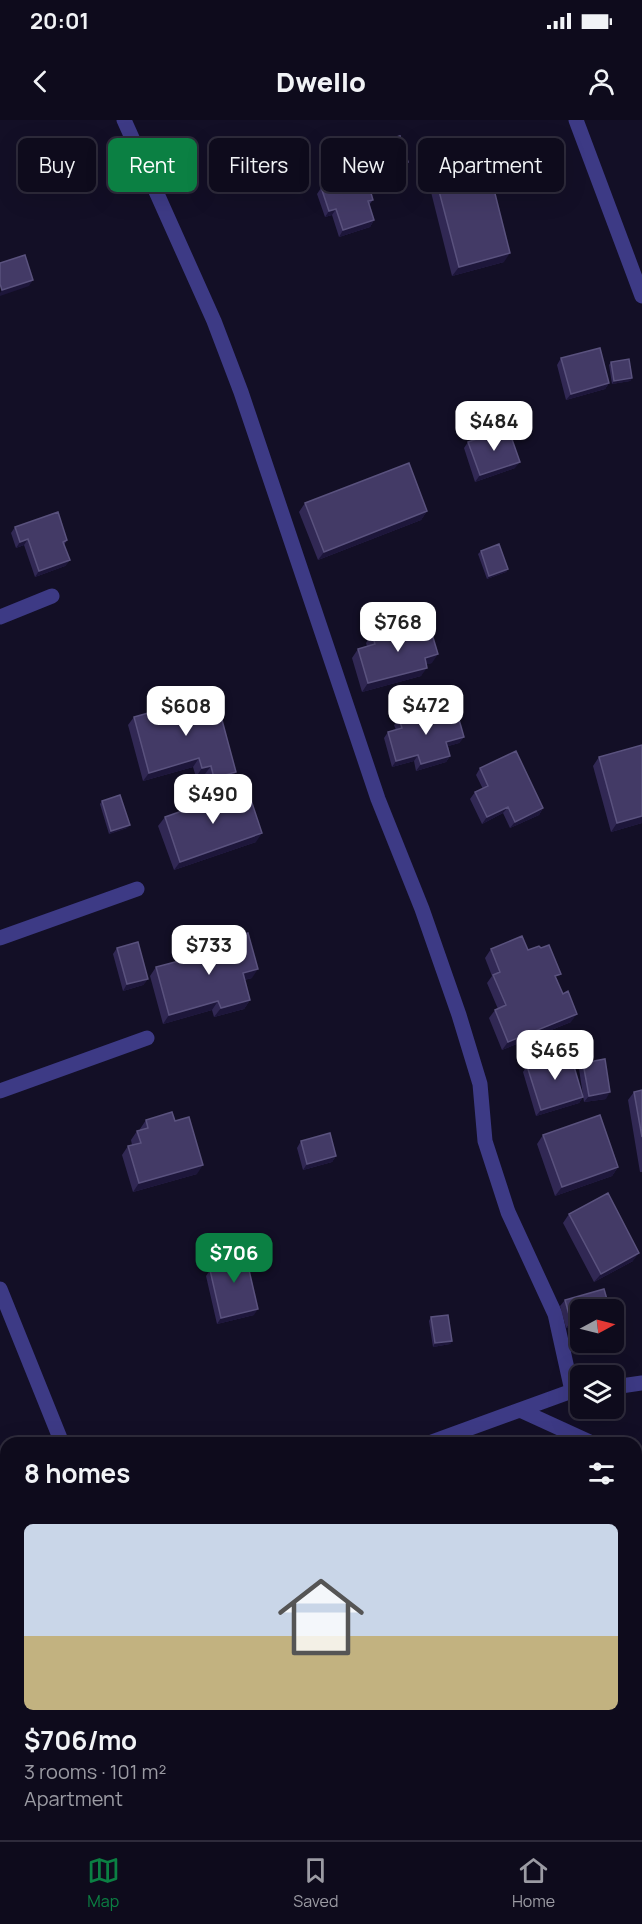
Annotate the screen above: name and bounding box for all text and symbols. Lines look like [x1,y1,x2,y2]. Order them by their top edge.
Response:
text: 20:01 [30,6,89,36]
text: Dwello [276,63,366,100]
icon: back [24,65,57,98]
icon: person [585,65,618,98]
chip: Buy [18,138,96,192]
chip: Rent [108,138,197,192]
chip: Filters [209,138,309,192]
chip: New [321,138,406,192]
chip: Apartment [418,138,564,192]
pin: $484 [458,401,530,452]
text: $484 [469,407,519,434]
pin: $768 [362,602,434,653]
text: $768 [374,608,422,635]
pin: $472 [390,685,462,736]
pin: $608 [150,686,222,737]
text: $472 [402,691,450,718]
text: $608 [161,692,211,719]
pin: $490 [177,774,249,825]
text: $490 [188,780,238,807]
pin: $733 [173,925,245,976]
text: $733 [186,931,232,958]
pin: $465 [519,1030,591,1081]
text: $465 [531,1036,579,1063]
pin: $706 [198,1233,270,1284]
text: $706 [210,1239,258,1266]
north arrow [570,1299,624,1353]
map controls [570,1299,624,1419]
button: layers [570,1365,624,1419]
text: 8 homes [24,1455,130,1491]
icon: filters [585,1457,618,1490]
icon: home [267,1563,375,1671]
text: $706/mo [24,1722,137,1758]
text: 3 rooms · 101 m² [24,1758,166,1785]
text: Apartment [24,1785,123,1812]
tab: Map [87,1854,120,1912]
tab: Saved [293,1854,338,1912]
tab: Home [512,1854,555,1912]

